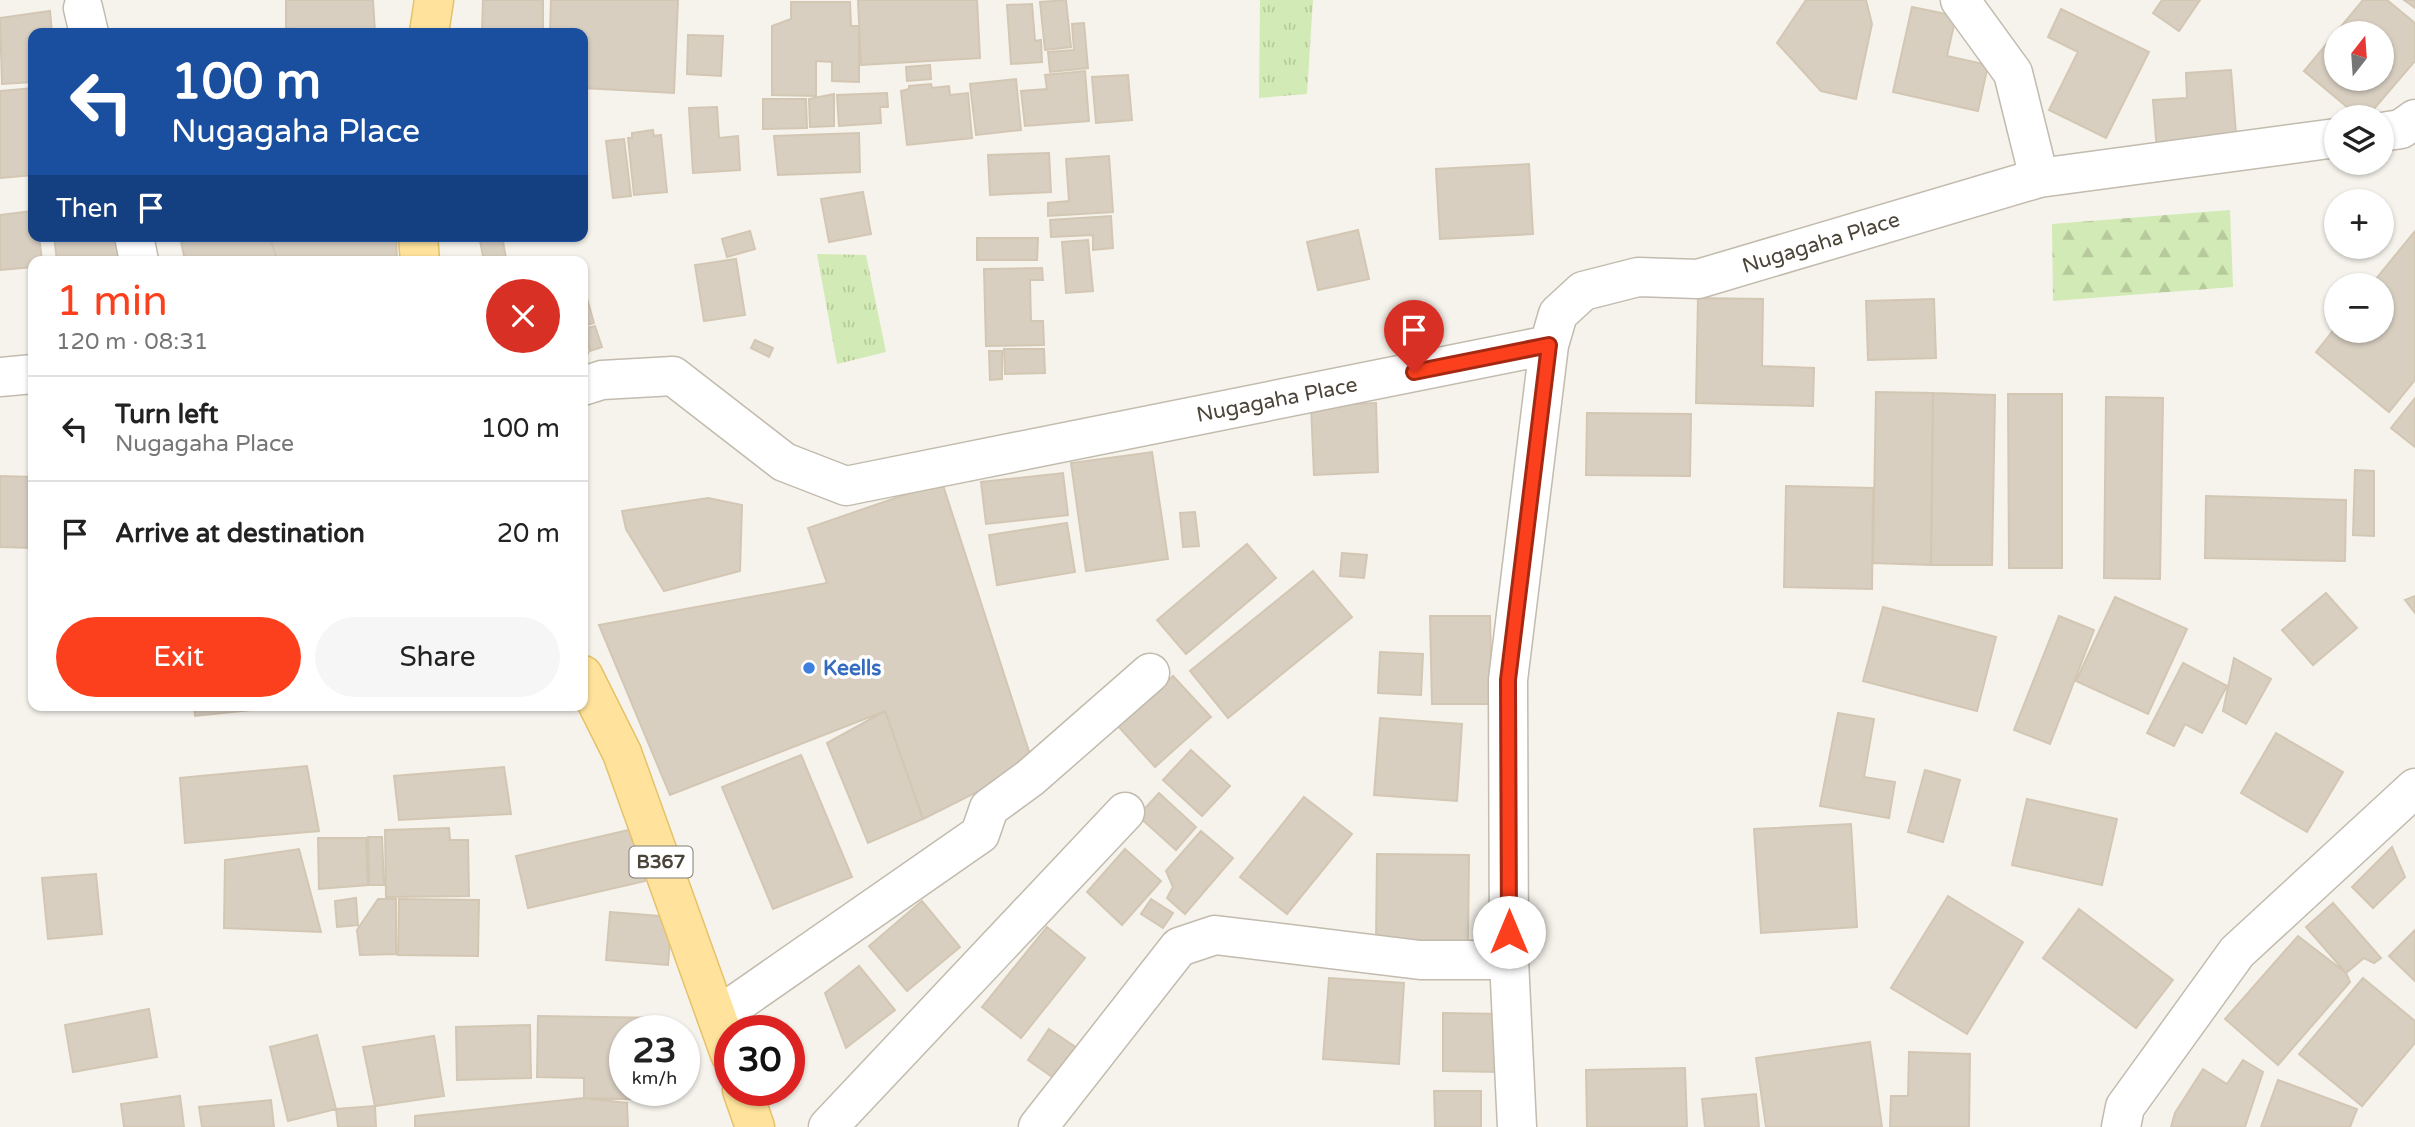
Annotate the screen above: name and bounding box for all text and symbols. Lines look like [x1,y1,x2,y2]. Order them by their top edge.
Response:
north arrow [2324,21,2394,91]
map controls [2324,21,2394,343]
text: 100 m [171,53,321,112]
icon: left [56,56,147,147]
button: layers [2324,105,2394,175]
text: Nugagaha Place [171,113,420,151]
icon: arrive [132,189,170,227]
button: + [2324,189,2394,259]
text: Then [56,193,118,224]
street label: Nugagaha Place [1739,207,1903,279]
button: − [2324,273,2394,343]
text: 1 min [56,276,168,327]
button: close [486,279,560,353]
pin [1384,300,1444,372]
icon: arrive [1395,311,1433,349]
text: 120 m · 08:31 [56,328,208,356]
street label: Nugagaha Place [1194,372,1360,428]
text: Turn left [115,399,218,430]
icon: left [56,410,94,448]
text: 100 m [480,413,560,444]
text: Nugagaha Place [115,430,294,458]
icon: arrive [56,515,94,553]
text: Arrive at destination [115,518,365,549]
text: 20 m [497,518,560,549]
button: Exit [56,617,301,697]
button: Share [315,617,560,697]
place label: Keells [823,656,881,681]
marker: Keells [801,660,817,676]
road number: B367 [630,846,692,877]
position arrow [1472,895,1546,969]
speed limit sign: 30 [714,1015,805,1106]
text: 23 [633,1030,676,1072]
text: km/h [632,1067,677,1089]

